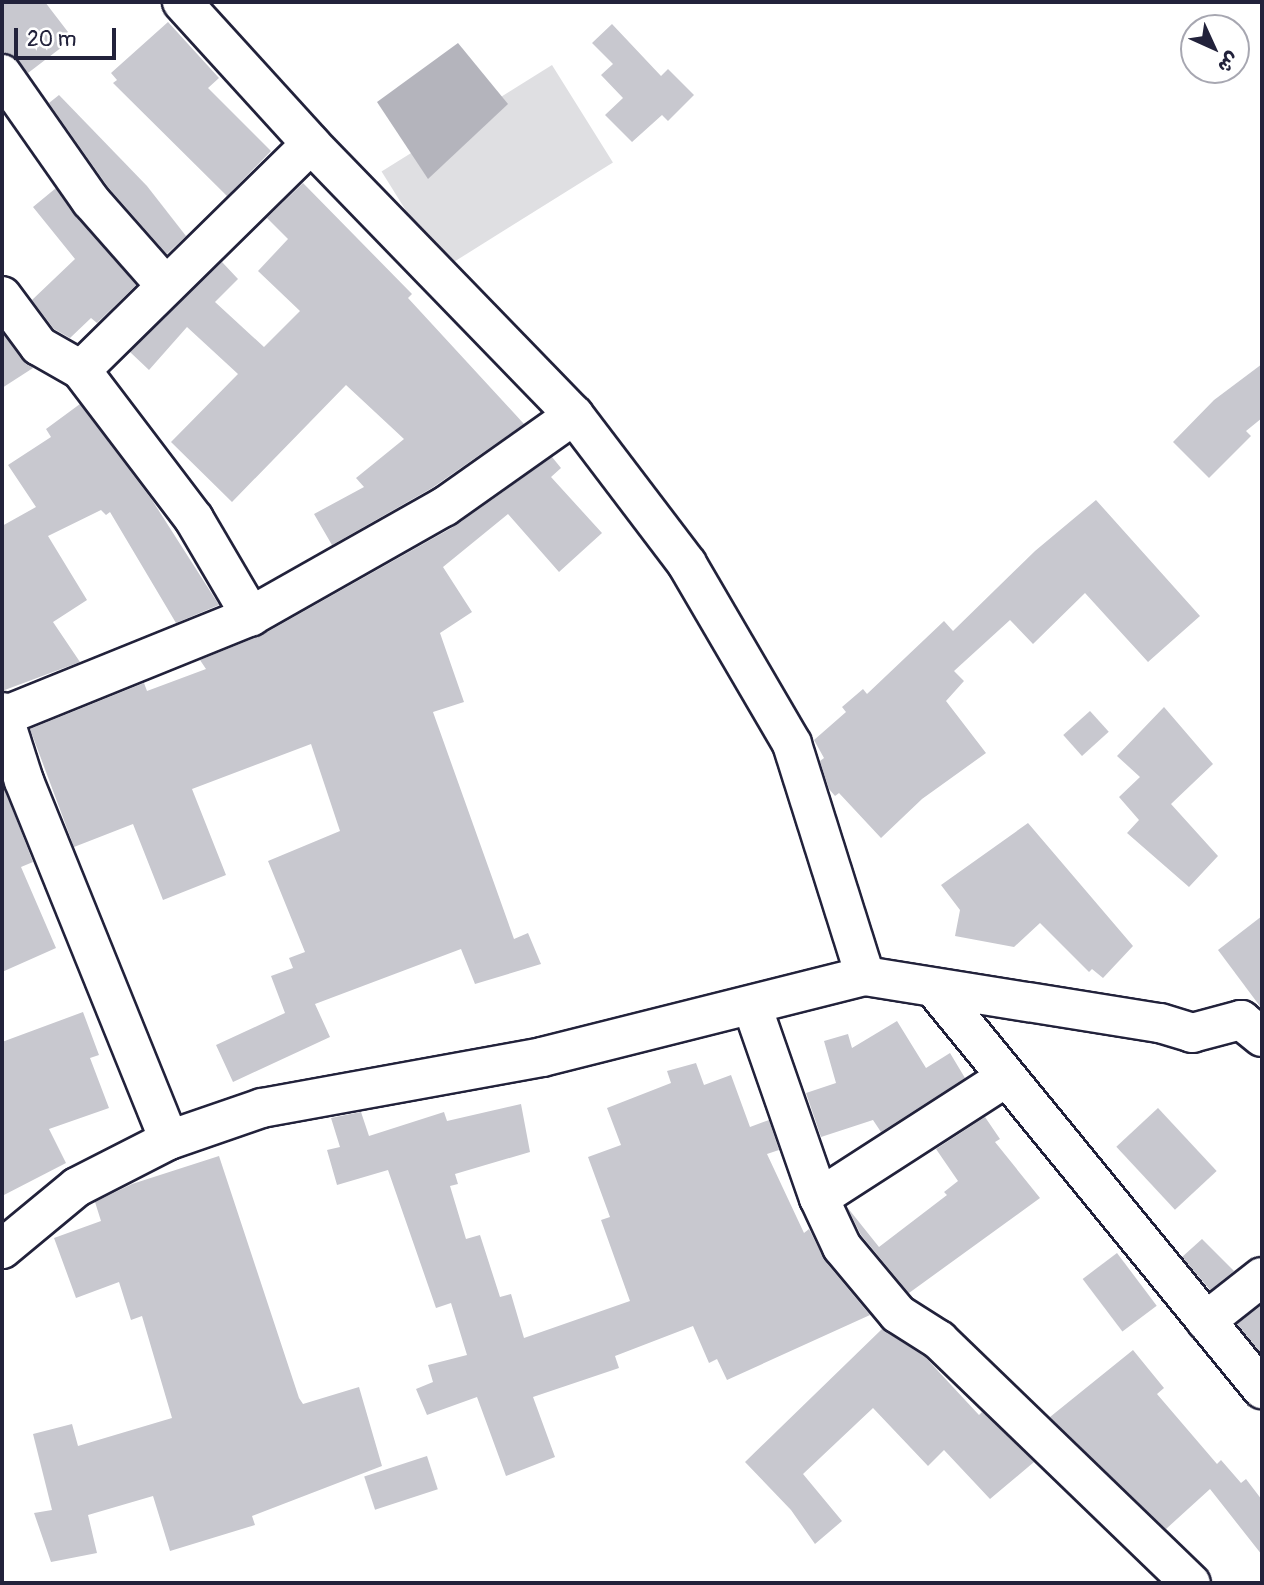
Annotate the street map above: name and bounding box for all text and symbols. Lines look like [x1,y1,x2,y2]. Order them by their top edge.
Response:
scale bar [18,14,119,58]
north arrow [1180,14,1250,84]
text: 20 m [27,26,76,53]
text: ش [1213,47,1244,78]

